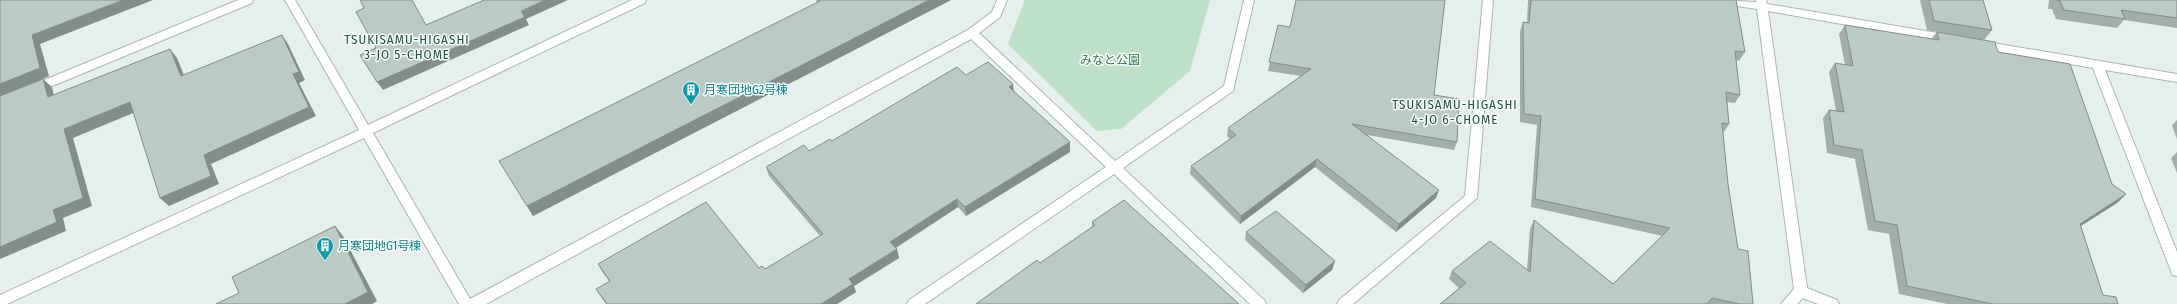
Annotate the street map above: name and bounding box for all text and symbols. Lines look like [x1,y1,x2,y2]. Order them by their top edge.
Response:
district label: TSUKISAMU-HIGASHI 3-JO 5-CHOME [344,32,470,62]
park label: みなと公園 [1080,53,1140,67]
building icon: 月寒団地G2号棟 [681,80,701,105]
place label: 月寒団地G2号棟 [704,83,788,97]
district label: TSUKISAMU-HIGASHI 4-JO 6-CHOME [1392,97,1518,127]
building icon: 月寒団地G1号棟 [315,236,335,261]
place label: 月寒団地G1号棟 [338,239,421,253]

